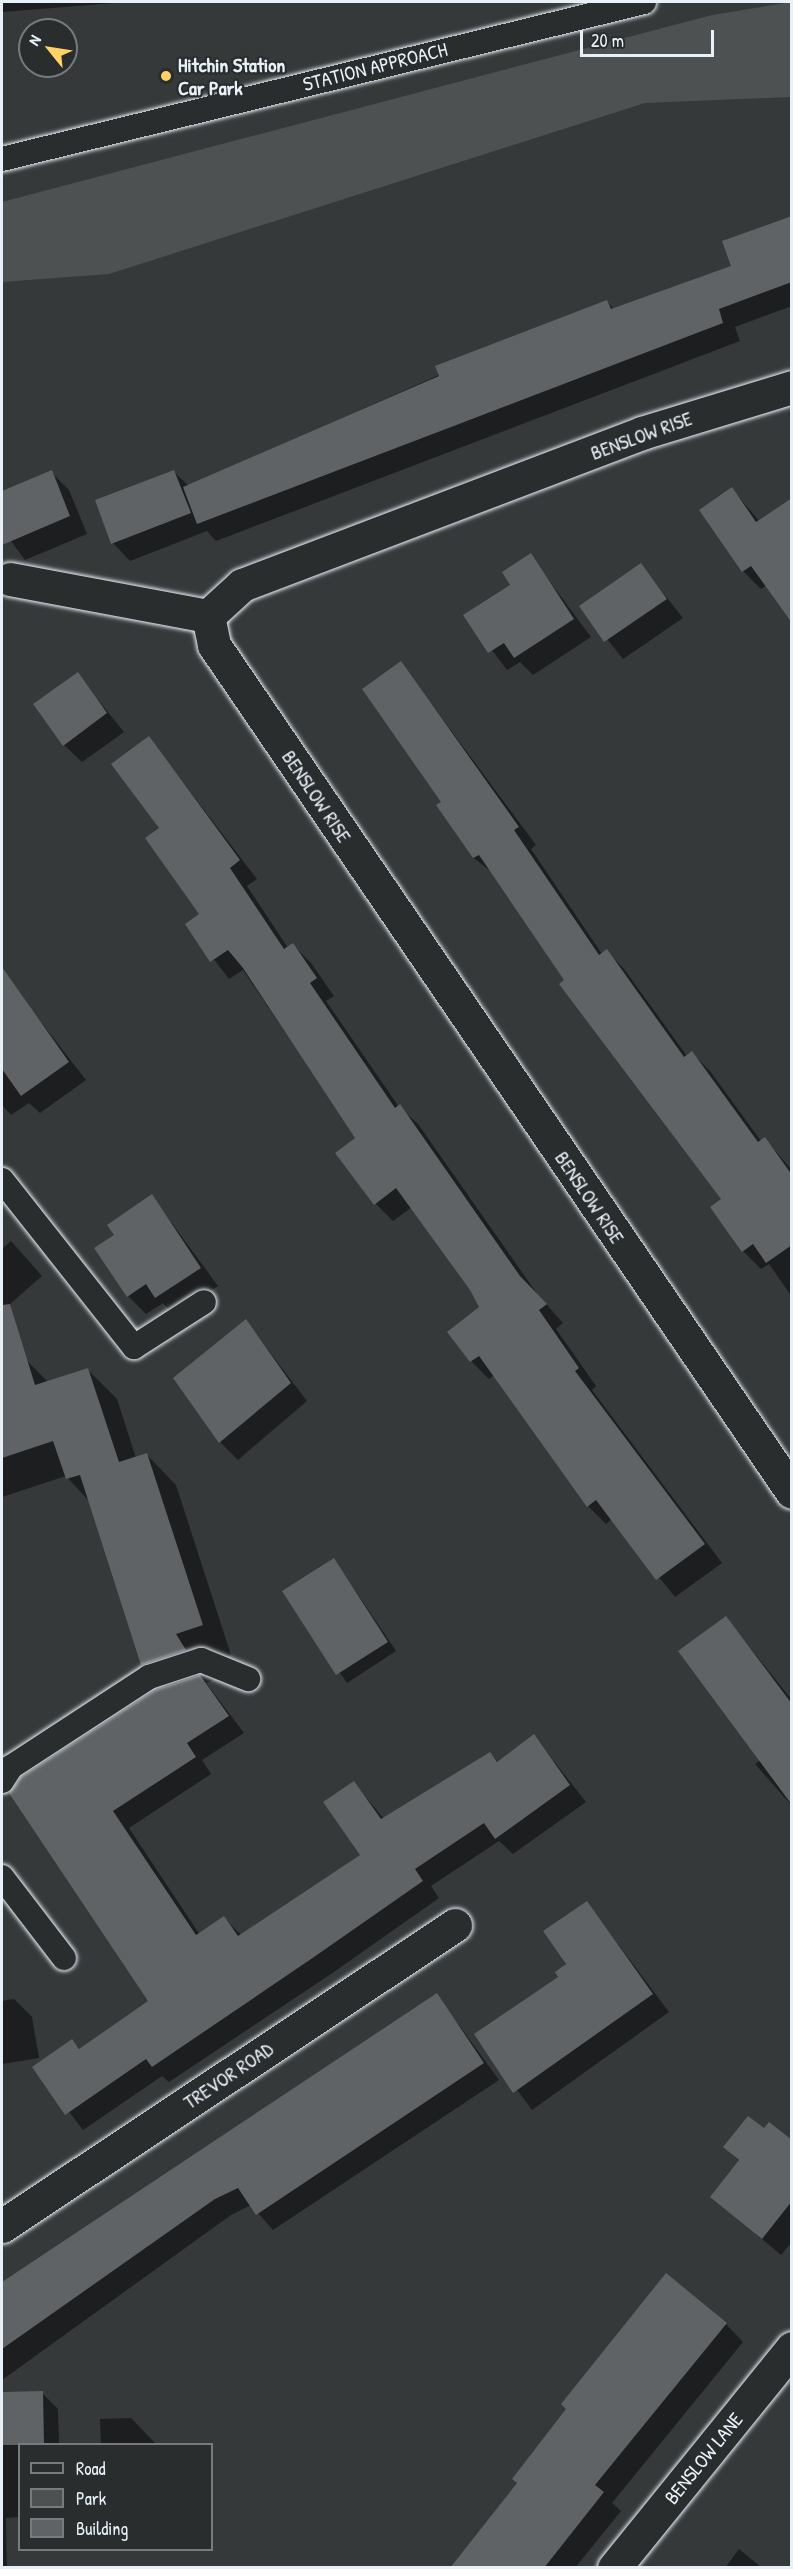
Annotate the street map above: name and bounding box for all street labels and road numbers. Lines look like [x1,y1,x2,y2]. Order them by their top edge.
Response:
street label: STATION APPROACH [300,36,450,96]
street label: BENSLOW RISE [587,406,695,464]
street label: BENSLOW RISE [277,745,357,847]
street label: BENSLOW RISE [550,1146,630,1248]
street label: TREVOR ROAD [179,2036,277,2114]
street label: BENSLOW LANE [659,2407,747,2509]

